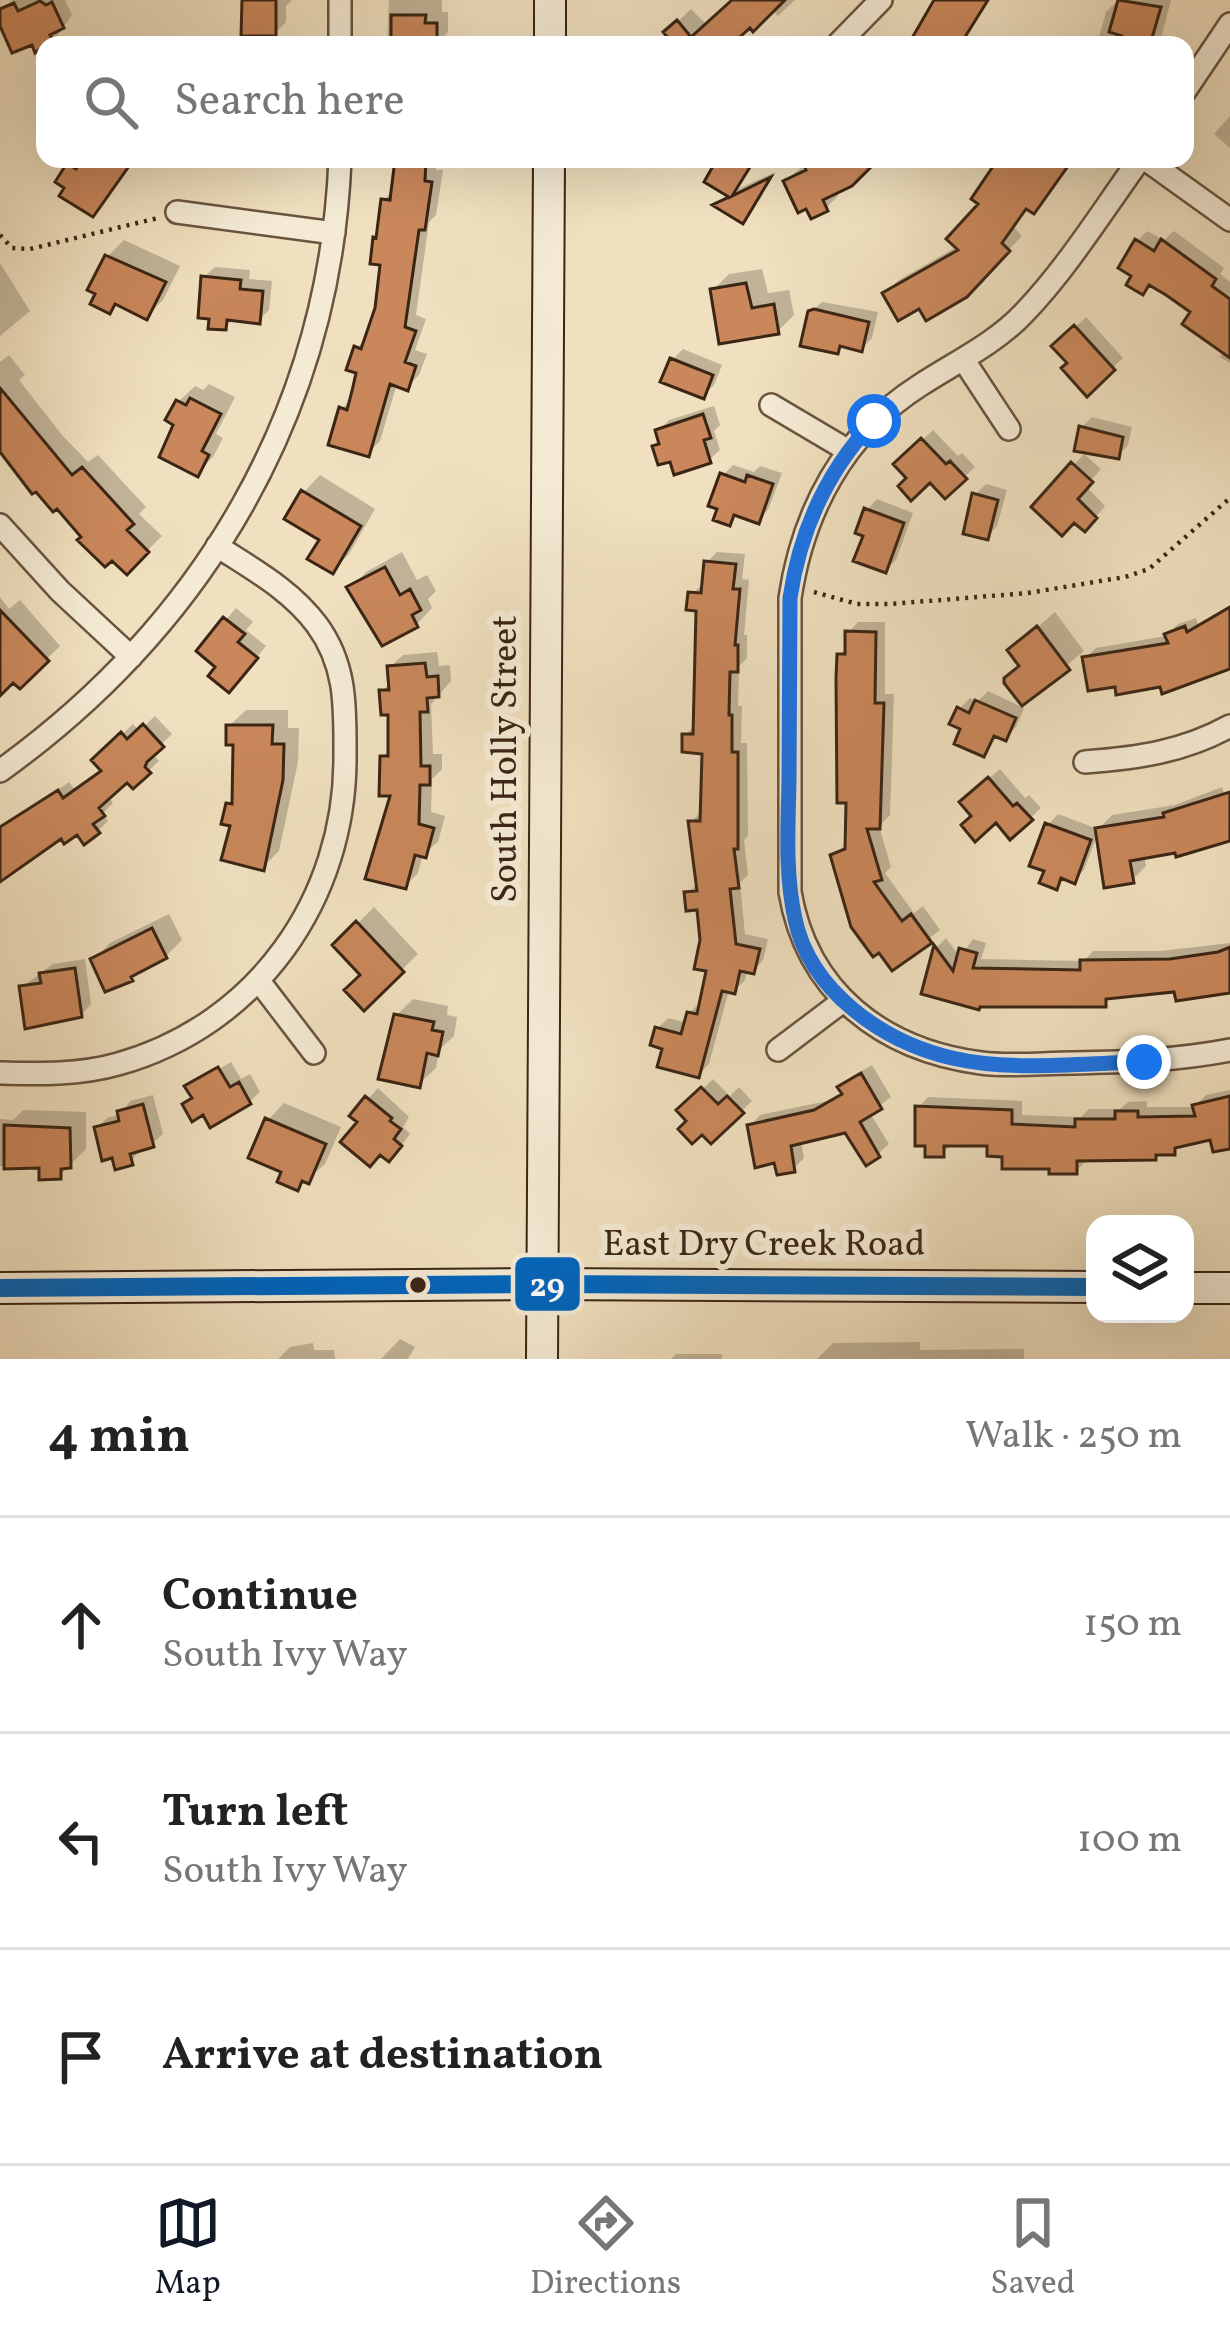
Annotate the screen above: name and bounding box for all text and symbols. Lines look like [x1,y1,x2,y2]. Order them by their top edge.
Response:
search box [36,36,1194,168]
icon: search [78,69,144,135]
text: Search here [174,71,405,134]
route start [847,394,901,448]
street label: South Holly Street [482,615,532,903]
route end [1117,1035,1171,1089]
map controls [1086,1215,1194,1323]
button: layers [1086,1215,1194,1323]
street label: East Dry Creek Road [603,1221,925,1271]
line badge: 29 [513,1255,582,1313]
text: 29 [529,1265,565,1311]
unlabelled marker [407,1274,429,1296]
text: 4 min [48,1402,190,1473]
text: Walk · 250 m [965,1410,1182,1464]
text: Continue [162,1566,358,1629]
icon: ahead [48,1592,114,1658]
text: 150 m [1083,1598,1182,1652]
text: South Ivy Way [162,1629,408,1683]
text: Turn left [162,1782,348,1845]
icon: left [48,1808,114,1874]
text: 100 m [1077,1814,1182,1868]
text: South Ivy Way [162,1845,408,1899]
icon: arrive [48,2024,114,2090]
text: Arrive at destination [162,2025,603,2088]
tab: Map [155,2190,221,2308]
tab: Directions [530,2190,681,2308]
tab: Saved [990,2190,1075,2308]

